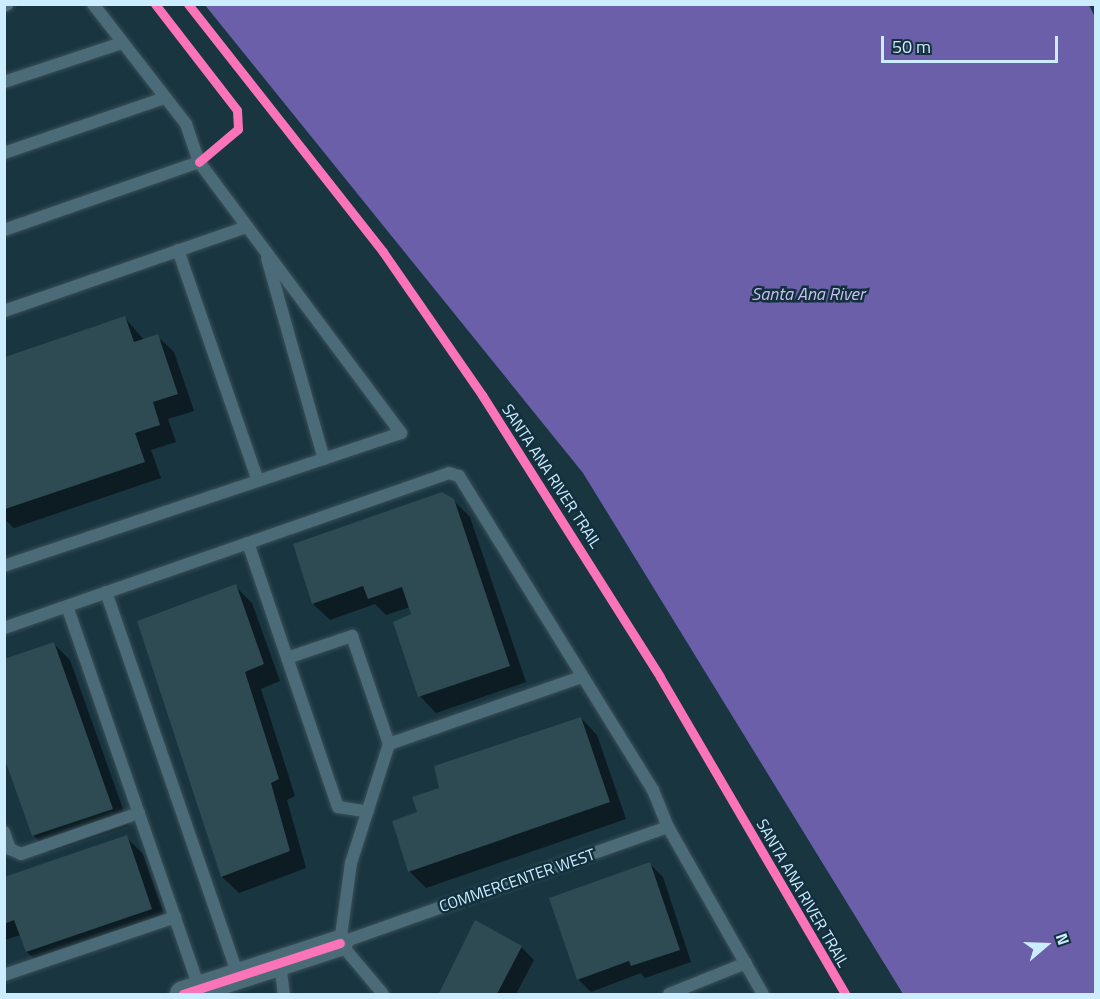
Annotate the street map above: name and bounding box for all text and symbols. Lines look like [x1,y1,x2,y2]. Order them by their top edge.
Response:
scale bar [884,24,1061,62]
text: 50 m [892,33,931,60]
water label: Santa Ana River [751,283,865,305]
street label: SANTA ANA RIVER TRAIL [498,400,606,552]
street label: SANTA ANA RIVER TRAIL [753,816,853,970]
street label: COMMERCENTER WEST [436,844,598,916]
north arrow [1016,915,1076,975]
text: N [1050,930,1076,948]

